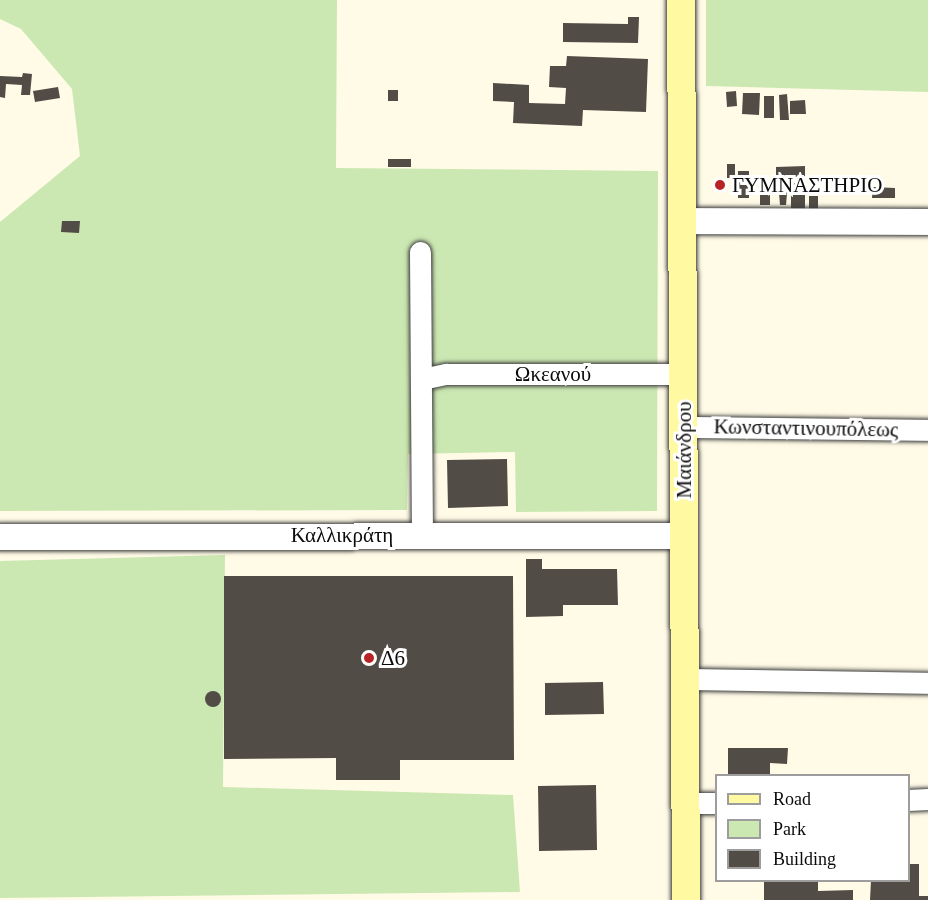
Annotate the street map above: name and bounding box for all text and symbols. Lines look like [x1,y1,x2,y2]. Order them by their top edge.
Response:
place label: ΓΥΜΝΑΣΤΗΡΙΟ [732,172,882,198]
marker: ΓΥΜΝΑΣΤΗΡΙΟ [713,178,727,192]
street label: Ωκεανού [515,361,591,387]
street label: Μαιάνδρου [671,401,697,499]
street label: Κωνσταντινουπόλεως [713,414,899,442]
street label: Καλλικράτη [291,522,393,548]
place label: Δ6 [381,645,405,671]
marker: Δ6 [362,651,376,665]
legend [715,774,910,882]
text: Road [773,789,811,809]
text: Park [773,819,806,839]
text: Building [773,849,836,869]

